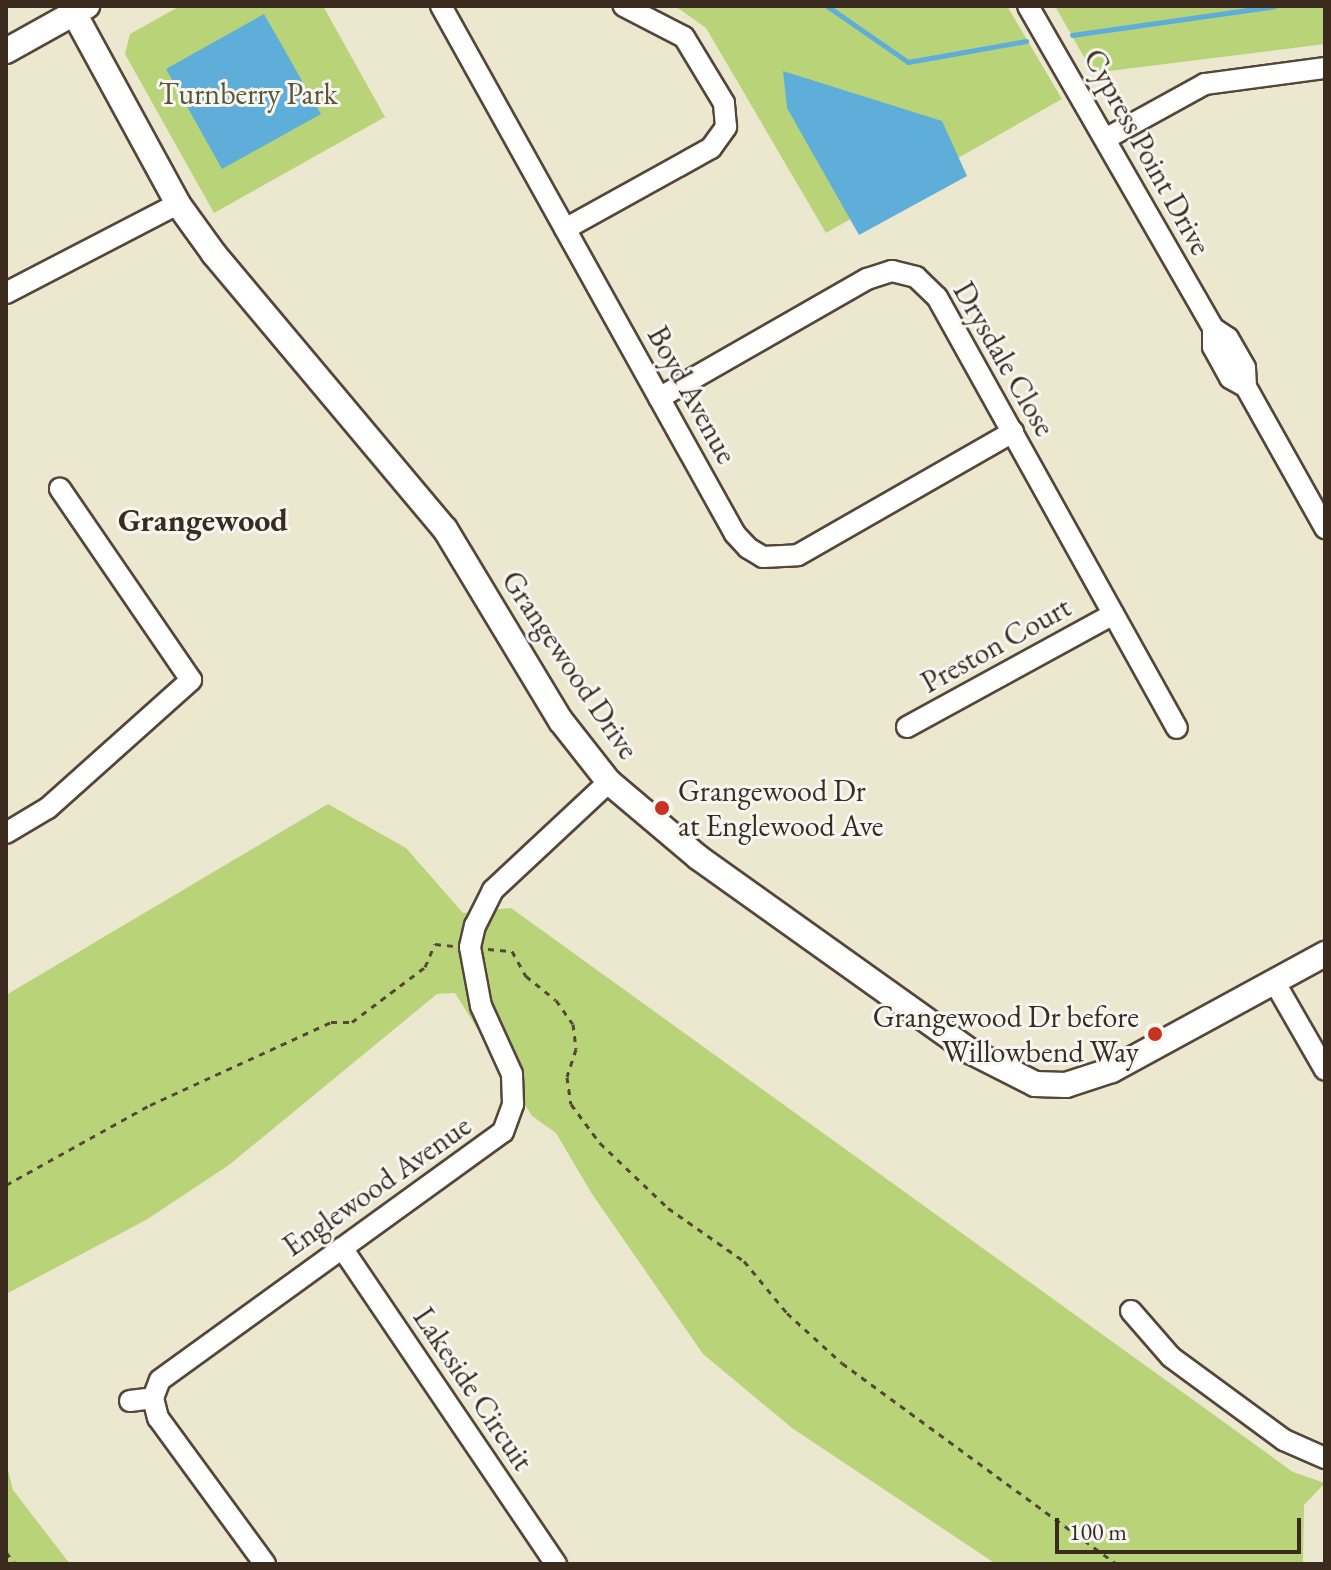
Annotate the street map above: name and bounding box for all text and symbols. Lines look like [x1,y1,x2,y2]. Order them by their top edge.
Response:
street label: Cypress Point Drive [1076,43,1218,261]
park label: Turnberry Park [158,76,338,112]
street label: Drysdale Close [945,275,1063,443]
street label: Boyd Avenue [640,320,744,470]
district label: Grangewood [118,501,288,539]
street label: Grangewood Drive [494,564,646,766]
street label: Preston Court [915,589,1077,701]
place label: Grangewood Dr at Englewood Ave [678,773,884,844]
marker: Grangewood Dr at Englewood Ave [653,799,671,817]
place label: Grangewood Dr before Willowbend Way [873,999,1139,1070]
marker: Grangewood Dr before Willowbend Way [1146,1025,1164,1043]
street label: Englewood Avenue [276,1108,478,1264]
street label: Lakeside Circuit [405,1301,541,1477]
scale bar [1059,1502,1305,1552]
text: 100 m [1069,1516,1127,1547]

